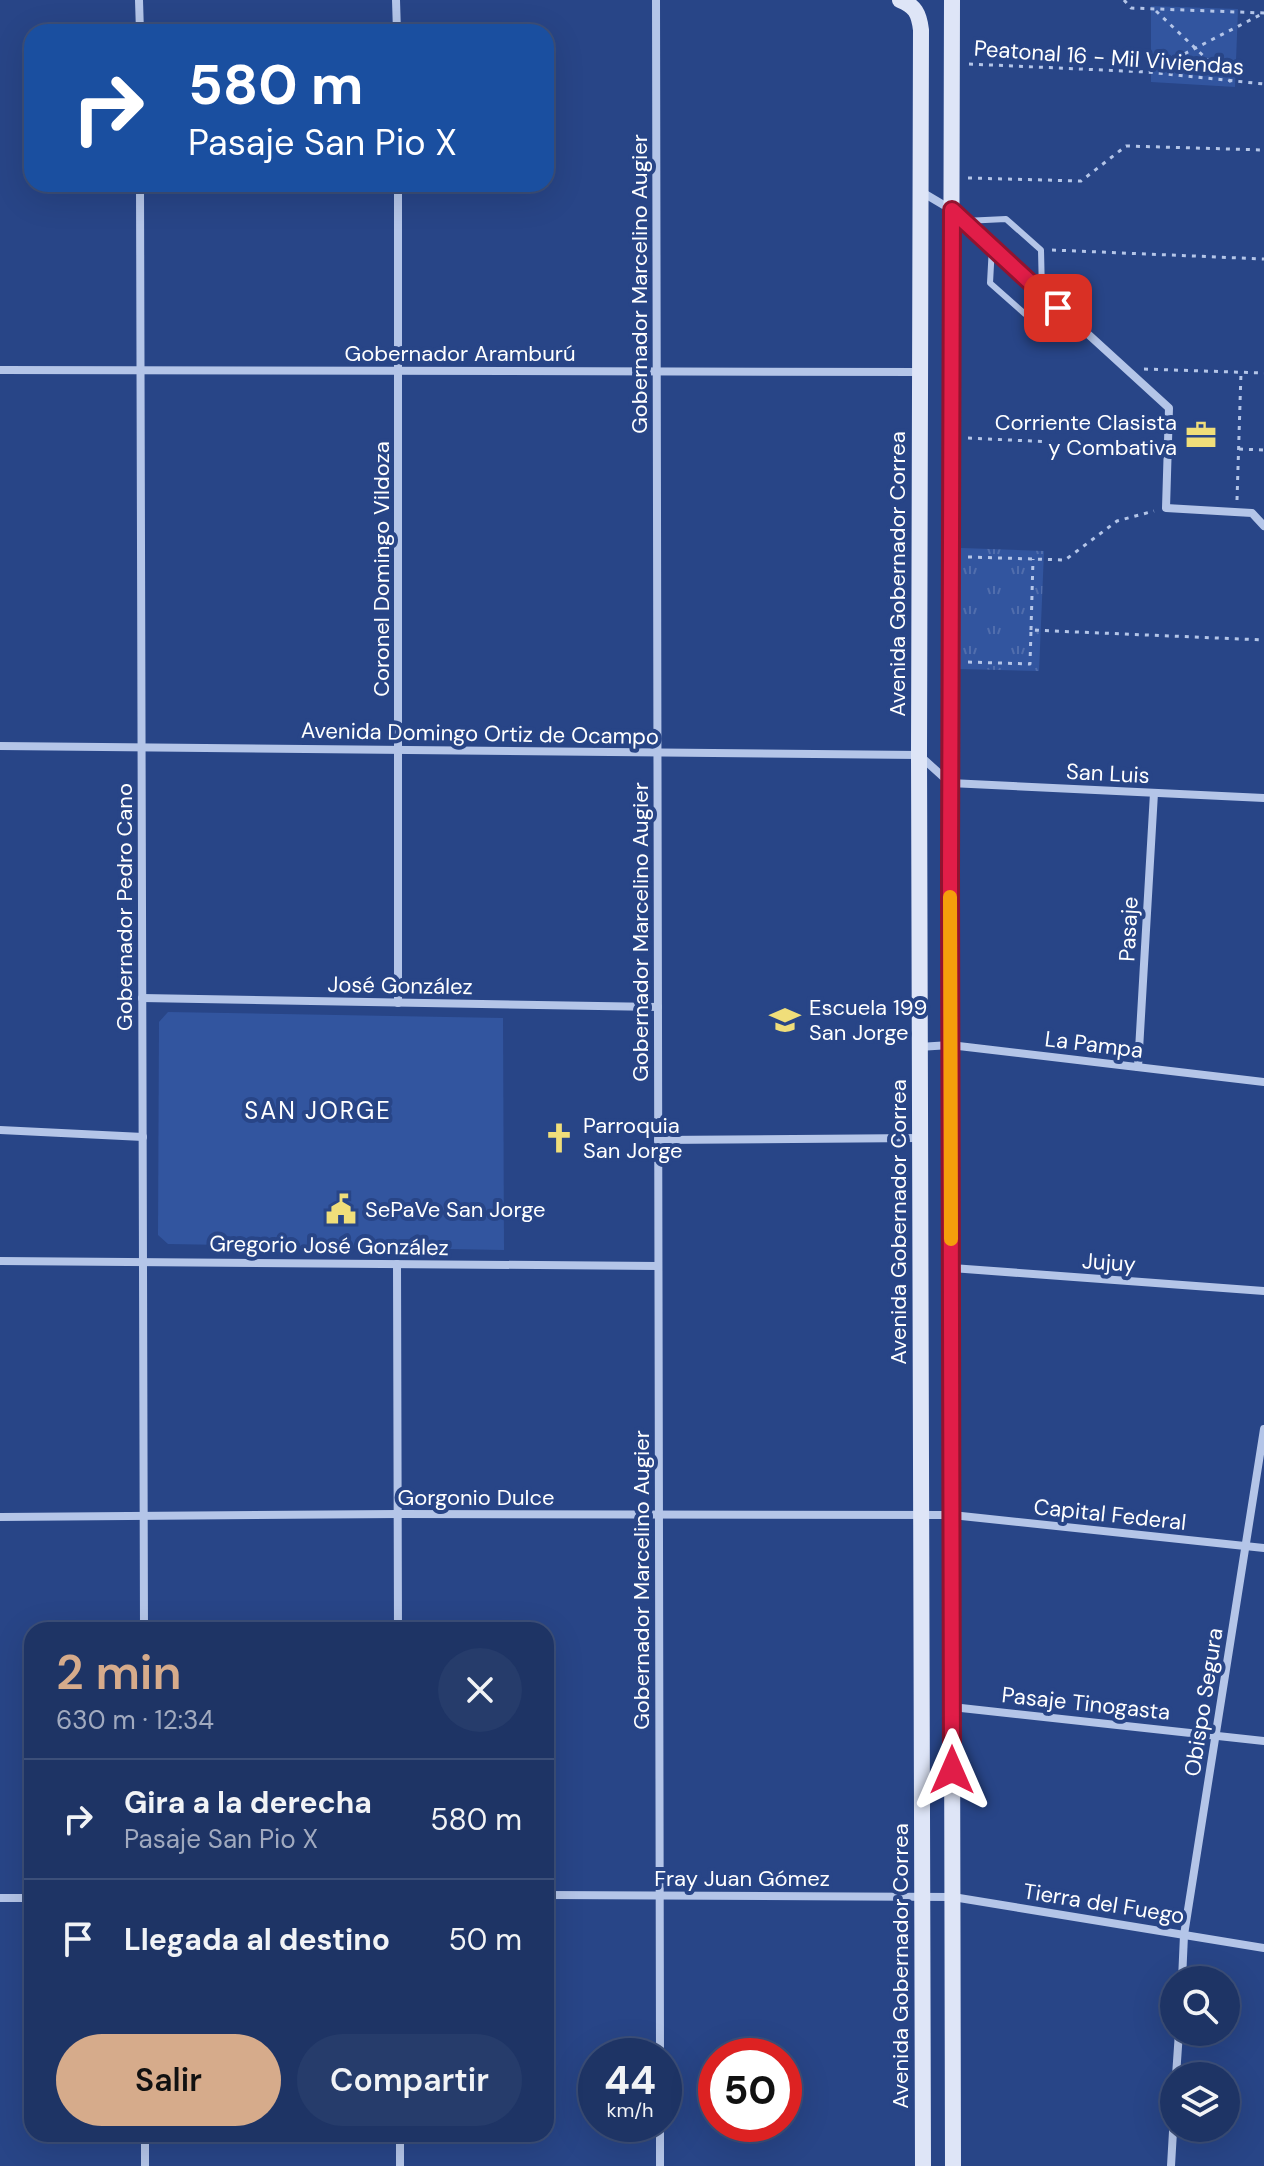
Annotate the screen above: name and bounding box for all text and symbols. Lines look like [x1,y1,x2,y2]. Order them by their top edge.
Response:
street label: Peatonal 16 - Mil Viviendas [973,34,1245,81]
text: 580 m [188,48,364,121]
icon: right [56,56,160,160]
text: Pasaje San Pio X [188,119,457,166]
street label: Gobernador Marcelino Augier [625,134,654,434]
pin [1024,274,1092,342]
icon: arrive [1036,286,1080,330]
street label: Gobernador Aramburú [344,339,576,368]
place label: Corriente Clasista y Combativa [995,408,1177,462]
office icon: Corriente Clasista y Combativa [1184,418,1218,452]
street label: Avenida Gobernador Correa [883,431,912,717]
street label: Coronel Domingo Vildoza [367,441,396,697]
street label: Avenida Domingo Ortiz de Ocampo [301,716,659,751]
street label: San Luis [1065,757,1151,790]
street label: Gobernador Marcelino Augier [626,782,655,1082]
street label: Gobernador Pedro Cano [110,783,139,1031]
street label: Pasaje [1112,896,1145,962]
street label: José González [327,970,473,1001]
place label: Escuela 199 San Jorge [809,993,927,1047]
school or university icon: Escuela 199 San Jorge [768,1003,802,1037]
street label: La Pampa [1043,1024,1145,1065]
street label: Avenida Gobernador Correa [884,1079,913,1365]
district label: SAN JORGE [244,1095,392,1126]
place label: Parroquia San Jorge [583,1111,682,1165]
church icon: Parroquia San Jorge [542,1121,576,1155]
public building icon: SePaVe San Jorge [324,1192,358,1226]
place label: SePaVe San Jorge [365,1195,546,1224]
street label: Gregorio José González [209,1229,449,1262]
street label: Jujuy [1081,1246,1137,1279]
street label: Gobernador Marcelino Augier [627,1430,656,1730]
street label: Gorgonio Dulce [397,1483,555,1512]
street label: Capital Federal [1032,1492,1188,1537]
street label: Obispo Segura [1177,1626,1230,1778]
text: 2 min [56,1641,182,1704]
button: close [438,1648,522,1732]
street label: Pasaje Tinogasta [1000,1680,1172,1727]
text: 630 m · 12:34 [56,1703,214,1737]
position arrow [910,1728,994,1812]
text: Gira a la derecha [124,1783,372,1822]
icon: right [56,1797,100,1841]
text: 580 m [430,1800,522,1839]
text: Pasaje San Pio X [124,1822,318,1856]
street label: Avenida Gobernador Correa [886,1823,915,2109]
street label: Fray Juan Gómez [654,1864,830,1893]
street label: Tierra del Fuego [1021,1876,1187,1931]
icon: arrive [56,1917,100,1961]
text: Llegada al destino [124,1920,390,1959]
text: 50 m [448,1920,522,1959]
map controls [1160,1966,1240,2142]
button: search [1160,1966,1240,2046]
button: Salir [56,2034,281,2126]
button: Compartir [297,2034,522,2126]
speed limit sign: 50 [698,2038,802,2142]
text: 44 [604,2054,656,2106]
button: layers [1160,2062,1240,2142]
text: km/h [606,2097,654,2123]

